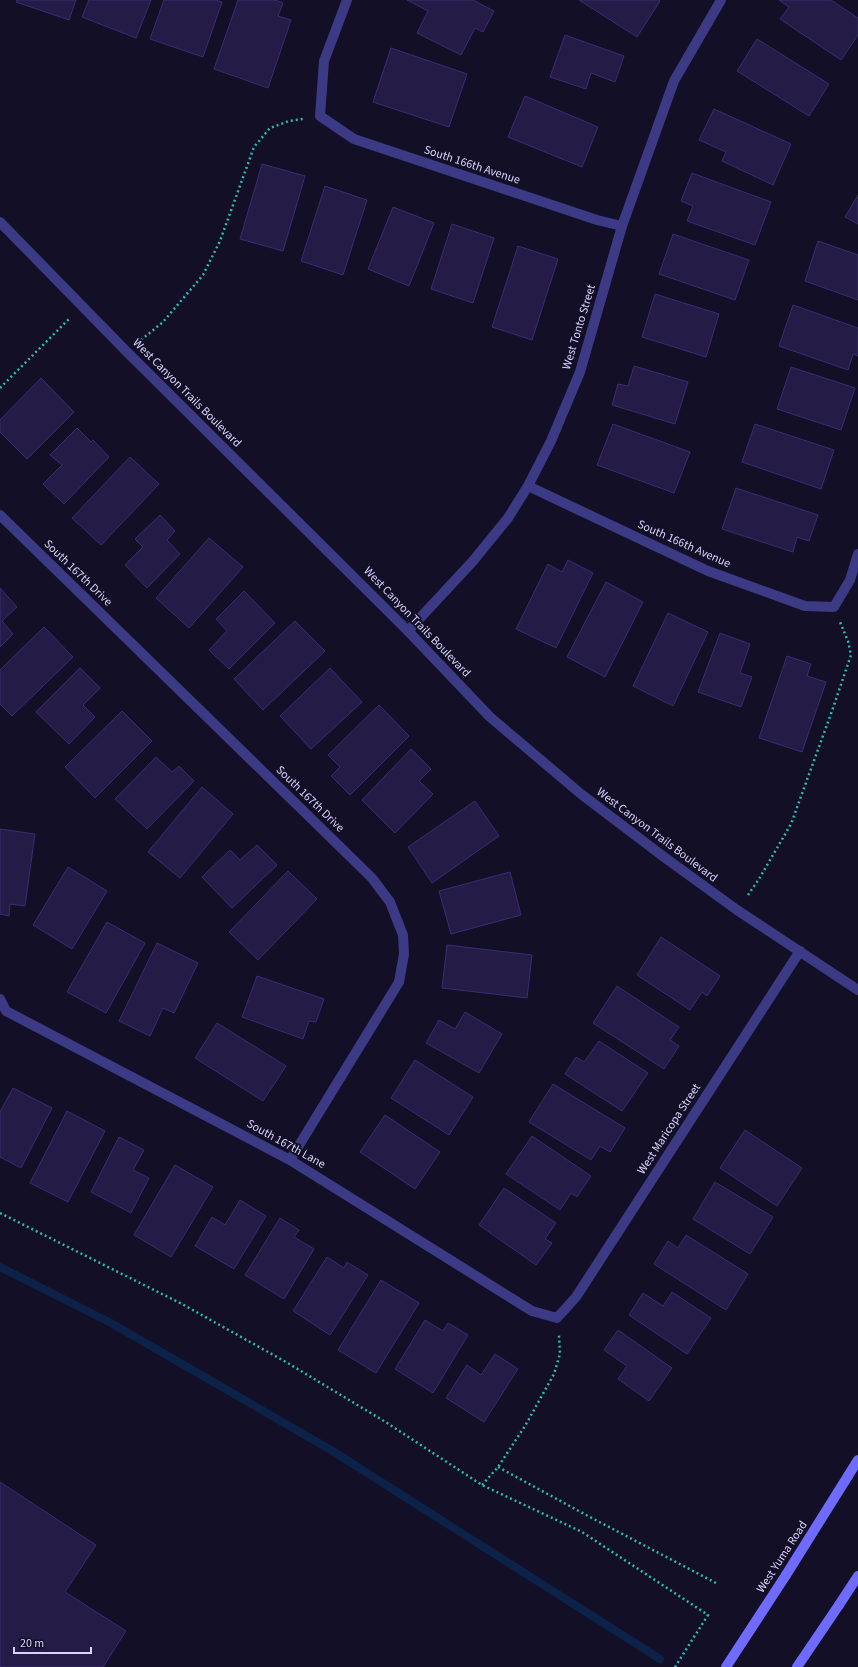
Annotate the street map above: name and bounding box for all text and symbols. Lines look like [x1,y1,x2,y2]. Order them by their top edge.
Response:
street label: South 166th Avenue [422,141,522,189]
street label: West Tonto Street [558,282,600,372]
street label: West Canyon Trails Boulevard [129,335,245,451]
street label: South 166th Avenue [635,516,733,572]
street label: South 167th Drive [40,536,116,610]
street label: West Canyon Trails Boulevard [360,563,474,681]
street label: South 167th Drive [272,762,348,836]
street label: West Canyon Trails Boulevard [593,784,721,886]
street label: West Maricopa Street [633,1080,705,1178]
street label: South 167th Lane [244,1115,329,1173]
street label: West Yuma Road [752,1518,812,1596]
scale bar [14,1629,91,1655]
text: 20 m [20,1635,44,1652]

